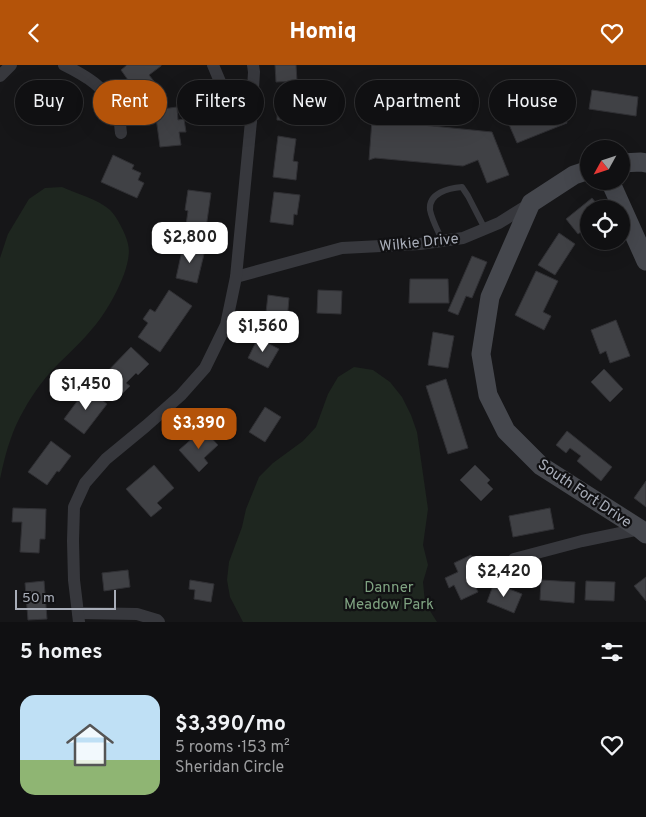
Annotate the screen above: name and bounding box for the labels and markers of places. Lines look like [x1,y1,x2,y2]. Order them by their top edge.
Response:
pin: $2,800 [149,221,231,264]
pin: $1,560 [222,311,304,353]
pin: $1,450 [45,369,127,411]
pin: $3,390 [158,407,240,450]
pin: $2,420 [463,555,545,598]

